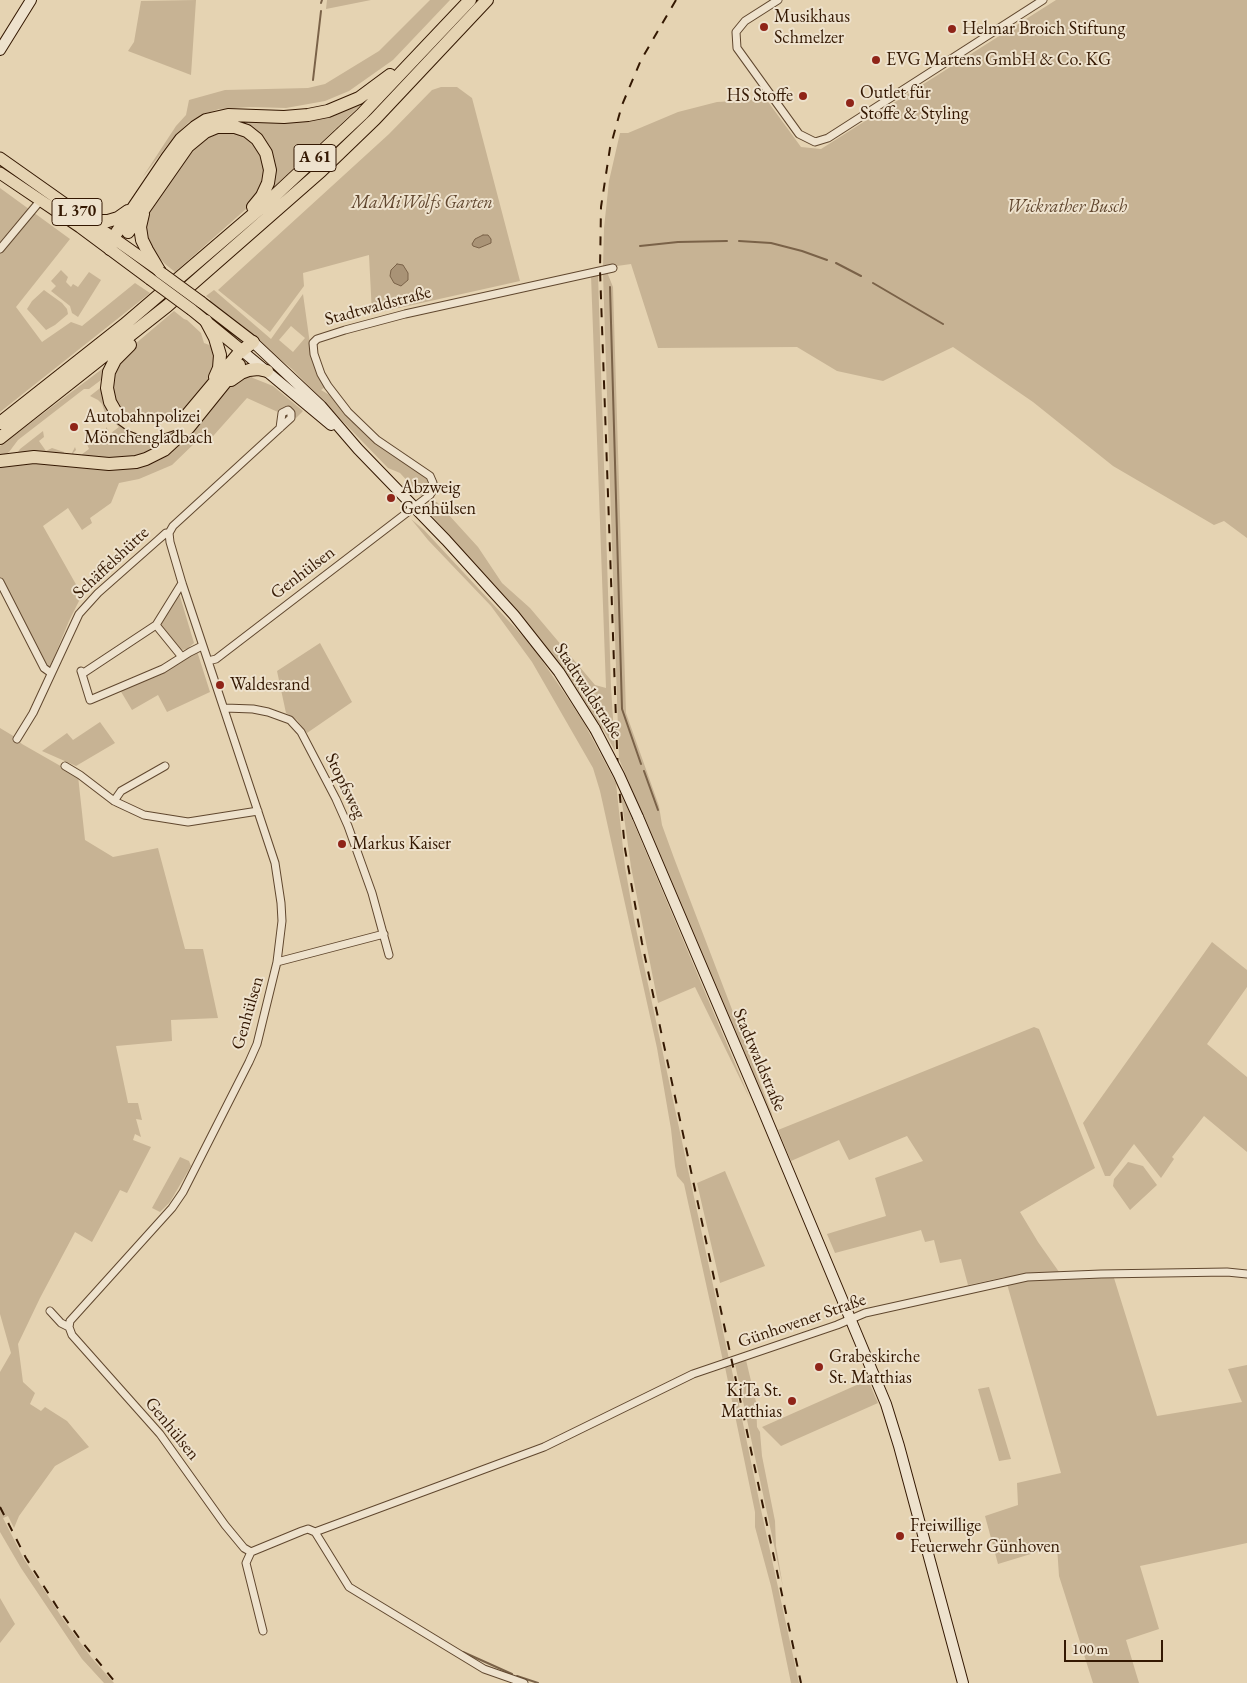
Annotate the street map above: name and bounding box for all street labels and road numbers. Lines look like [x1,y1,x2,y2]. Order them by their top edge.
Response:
road number: A 61 [294,144,336,172]
road number: L 370 [52,198,102,226]
street label: Stadtwaldstraße [322,281,434,331]
street label: Schäffelshütte [68,522,154,604]
street label: Genhülsen [267,542,339,604]
street label: Stadtwaldstraße [549,639,627,743]
street label: Stopfsweg [320,750,370,822]
street label: Genhülsen [227,974,269,1052]
street label: Stadtwaldstraße [728,1005,790,1115]
street label: Günhovener Straße [735,1289,869,1353]
street label: Genhülsen [140,1393,204,1465]

